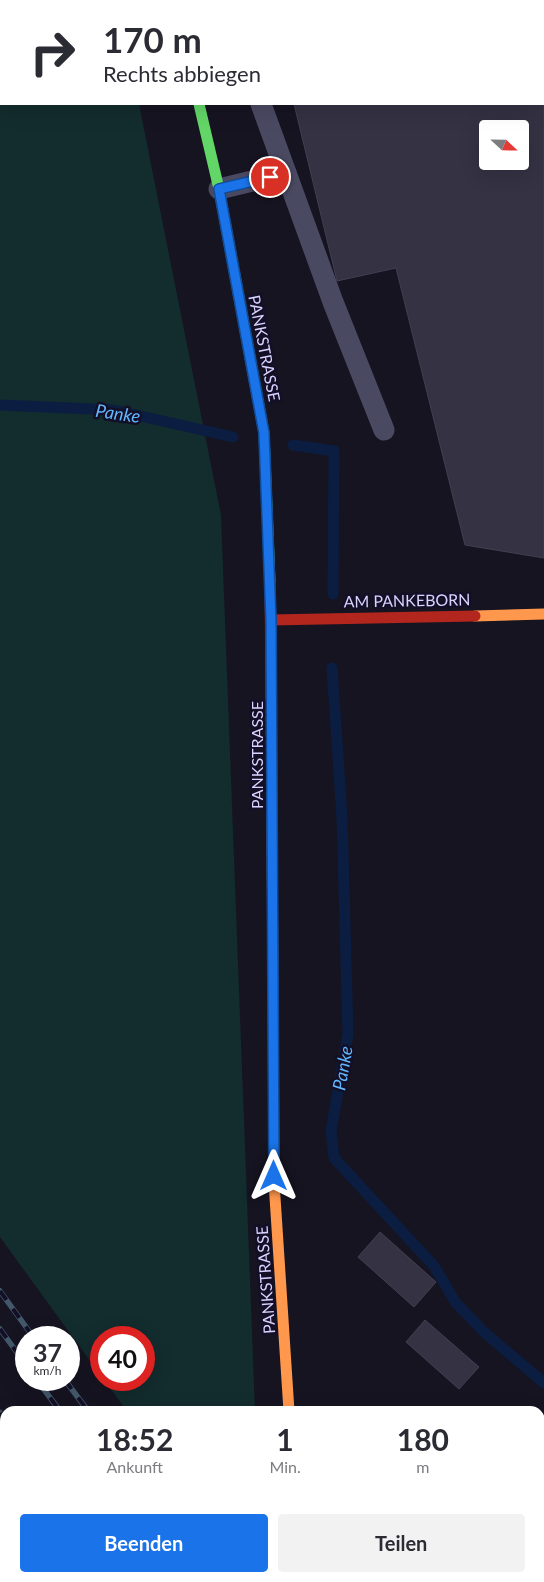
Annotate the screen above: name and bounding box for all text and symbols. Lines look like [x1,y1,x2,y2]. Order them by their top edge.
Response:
text: 170 m [103,18,202,60]
icon: right [20,20,85,85]
text: Rechts abbiegen [103,60,261,87]
north arrow [479,120,529,170]
map controls [479,120,529,170]
pin [249,156,291,198]
icon: arrive [256,163,284,191]
street label: PANKSTRASSE [245,293,285,403]
water label: Panke [94,399,142,427]
street label: AM PANKEBORN [343,589,471,611]
street label: PANKSTRASSE [247,701,266,809]
water label: Panke [327,1044,357,1092]
position arrow [247,1149,299,1201]
street label: PANKSTRASSE [252,1225,278,1335]
speed limit sign: 40 [90,1326,155,1391]
text: 37 [33,1337,62,1367]
text: km/h [33,1363,62,1378]
text: 18:52 [96,1421,173,1457]
text: 1 [276,1421,294,1457]
text: 180 [397,1421,449,1457]
text: Ankunft [106,1457,163,1476]
text: Min. [269,1457,301,1476]
text: m [416,1457,429,1476]
button: Beenden [20,1514,268,1572]
button: Teilen [278,1514,525,1572]

